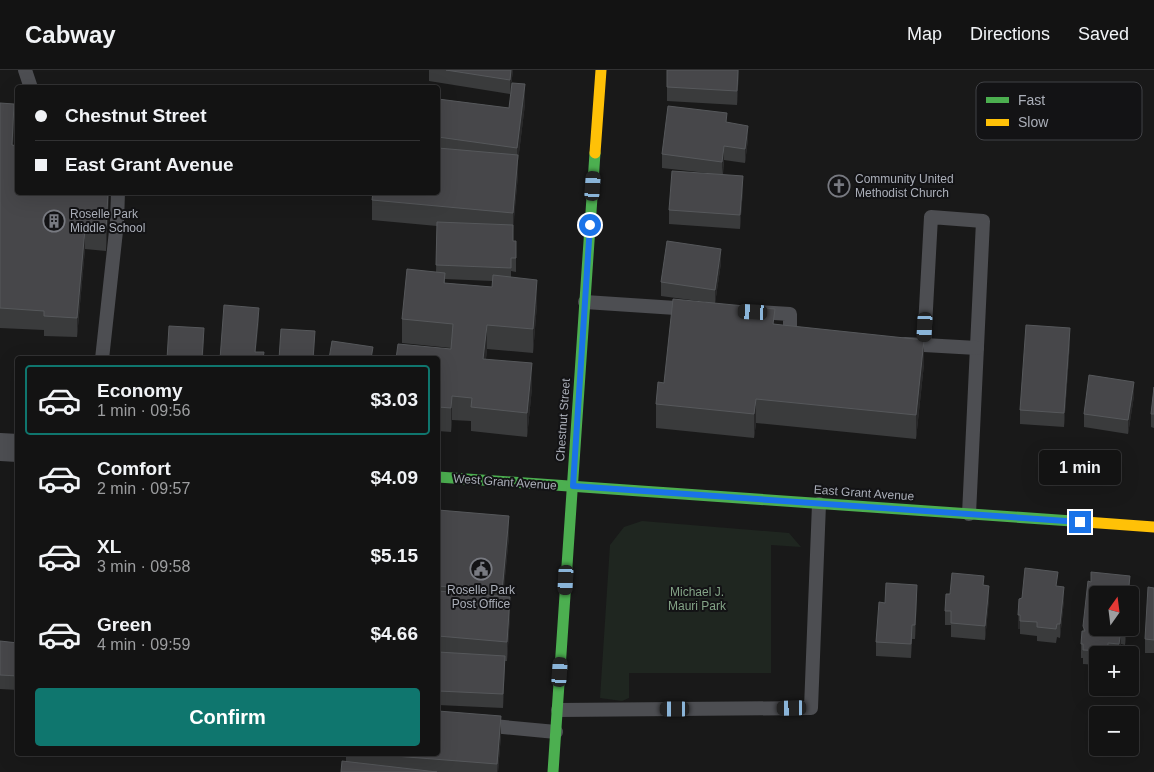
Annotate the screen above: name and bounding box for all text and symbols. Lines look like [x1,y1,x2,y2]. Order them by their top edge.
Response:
text: Cabway [25,21,116,48]
text: Map [907,24,942,44]
text: Directions [970,24,1050,44]
text: Saved [1078,24,1129,44]
legend [976,82,1142,140]
text: Fast [1018,92,1045,108]
text: Chestnut Street [65,105,206,126]
text: Slow [1018,114,1049,130]
text: East Grant Avenue [65,154,234,175]
car [584,171,601,201]
place label: Community United Methodist Church [855,172,954,200]
church icon: Community United Methodist Church [827,174,851,198]
place label: Roselle Park Middle School [70,207,145,235]
building icon: Roselle Park Middle School [42,209,66,233]
route start [579,214,601,236]
car [737,304,768,320]
car [916,312,933,342]
street label: Chestnut Street [553,377,573,462]
icon: car [37,378,82,423]
text: Economy [97,380,183,401]
text: $3.03 [370,389,418,410]
text: 1 min · 09:56 [97,402,190,419]
callout: 1 min [1039,450,1121,484]
icon: car [37,456,82,501]
text: Comfort [97,458,171,479]
text: 1 min [1059,459,1101,476]
text: $4.09 [370,467,418,488]
street label: West Grant Avenue [453,471,557,493]
text: 2 min · 09:57 [97,480,190,497]
street label: East Grant Avenue [813,483,915,504]
route end [1069,511,1091,533]
icon: car [37,534,82,579]
text: XL [97,536,121,557]
text: $5.15 [370,545,418,566]
public building icon: Roselle Park Post Office [469,557,493,581]
text: 3 min · 09:58 [97,558,190,575]
car [557,565,574,595]
place label: Roselle Park Post Office [447,583,516,611]
park label: Michael J. Mauri Park [668,585,727,613]
north arrow [1089,586,1139,636]
map controls [1089,586,1139,756]
icon: car [37,612,82,657]
text: Green [97,614,152,635]
text: $4.66 [370,623,418,644]
text: 4 min · 09:59 [97,636,190,653]
button: + [1089,646,1139,696]
car [551,657,568,687]
button: Confirm [35,688,420,746]
car [776,700,807,716]
car [660,702,690,717]
button: − [1089,706,1139,756]

